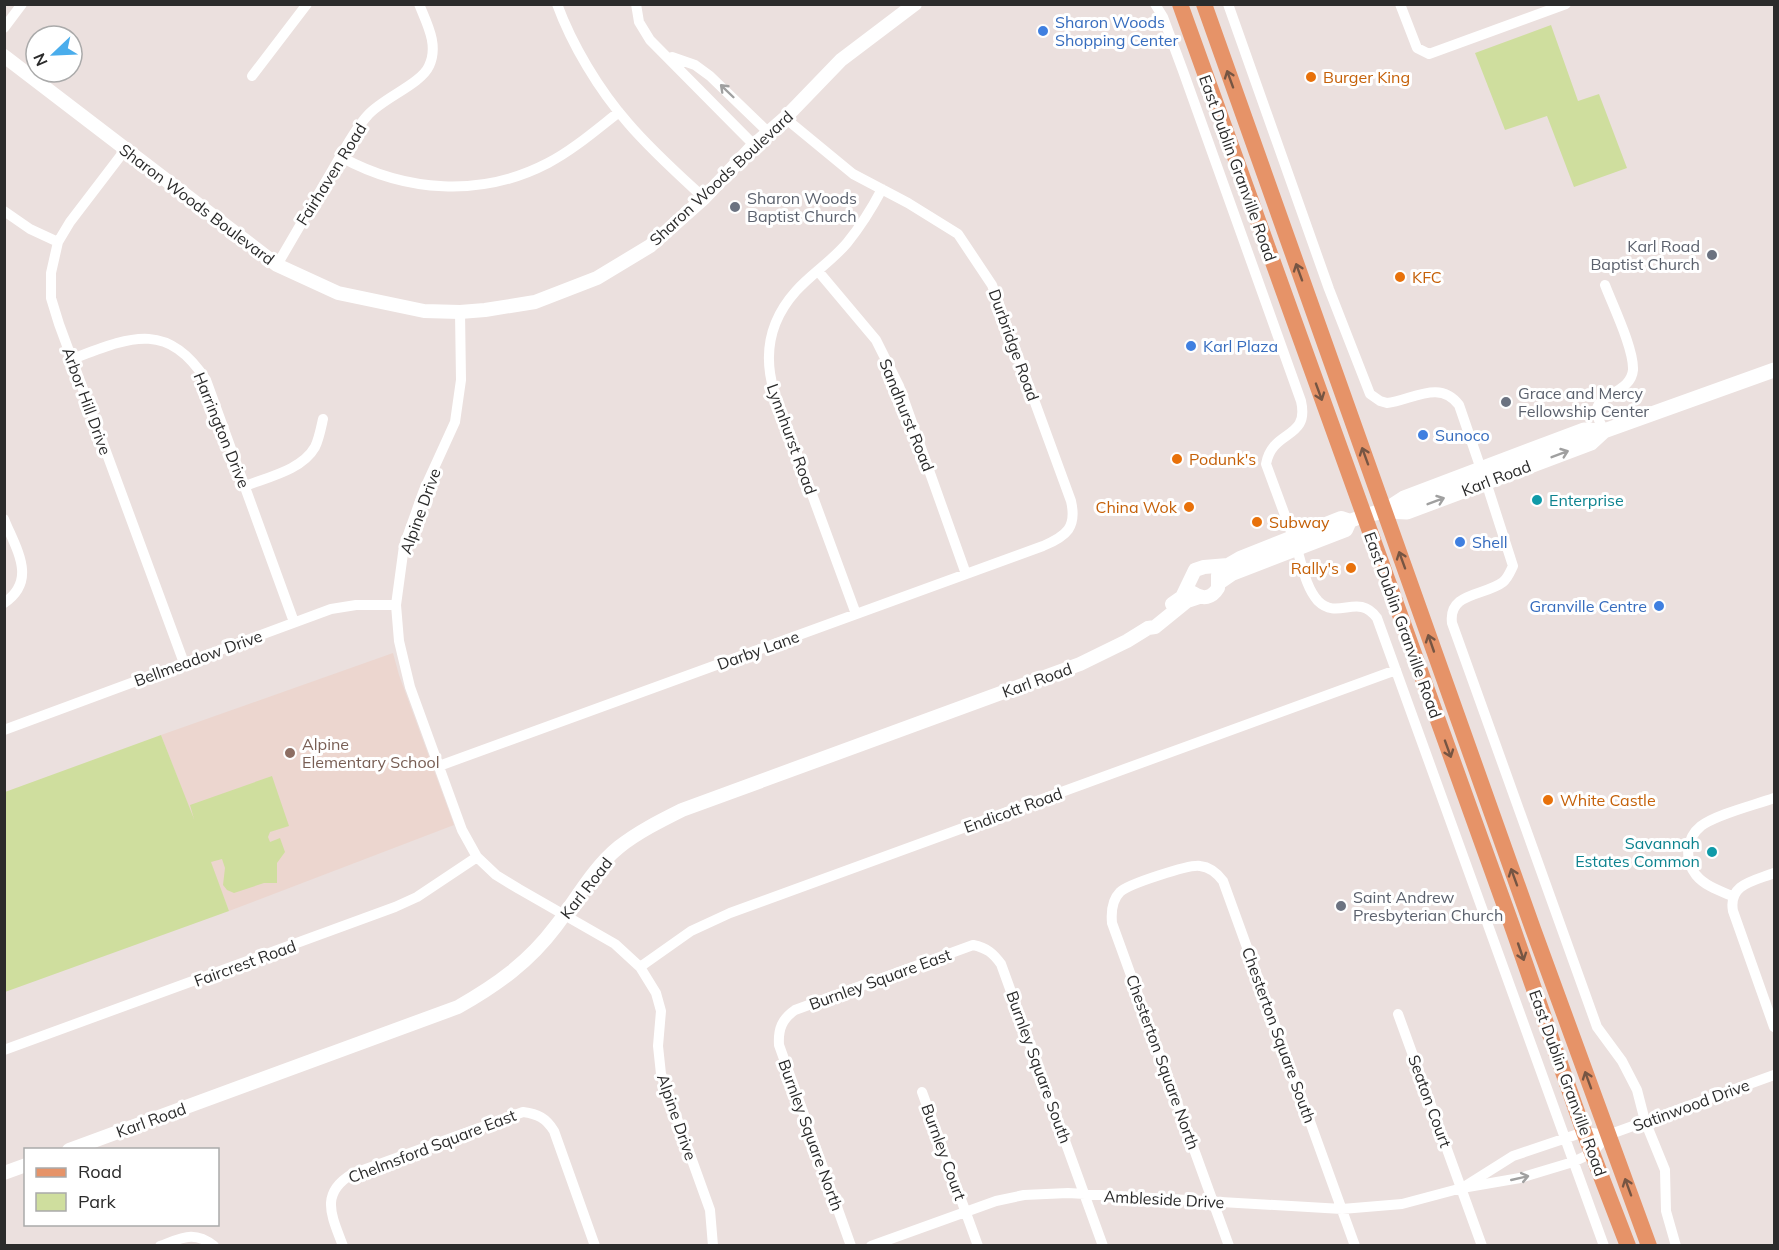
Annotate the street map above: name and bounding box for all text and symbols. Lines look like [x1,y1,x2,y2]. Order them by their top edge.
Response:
place label: Sharon Woods Shopping Center [1055,12,1178,50]
north arrow [24,24,84,84]
marker: Sharon Woods Shopping Center [1036,24,1050,38]
text: N [29,50,52,69]
place label: Burger King [1323,67,1410,87]
one-way arrow [1224,70,1235,89]
marker: Burger King [1304,70,1318,84]
street label: East Dublin Granville Road [1195,72,1281,264]
one-way arrow [719,84,734,99]
street label: Sharon Woods Boulevard [645,106,797,250]
street label: Fairhaven Road [292,119,370,229]
street label: Sharon Woods Boulevard [115,139,279,269]
place label: Sharon Woods Baptist Church [747,188,857,226]
marker: Sharon Woods Baptist Church [728,200,742,214]
place label: Karl Road Baptist Church [1590,236,1700,274]
marker: Karl Road Baptist Church [1705,248,1719,262]
one-way arrow [1292,264,1303,282]
place label: KFC [1412,267,1442,287]
marker: KFC [1393,270,1407,284]
street label: Durbridge Road [984,286,1044,404]
place label: Karl Plaza [1203,336,1278,356]
marker: Karl Plaza [1184,339,1198,353]
street label: Arbor Hill Drive [58,345,116,457]
street label: Sandhurst Road [875,356,939,474]
street label: Harrington Drive [190,369,254,491]
street label: Lynnhurst Road [763,381,821,497]
one-way arrow [1314,383,1325,401]
place label: Grace and Mercy Fellowship Center [1518,383,1649,421]
marker: Grace and Mercy Fellowship Center [1499,395,1513,409]
place label: Sunoco [1435,425,1490,445]
marker: Sunoco [1416,428,1430,442]
one-way arrow [1358,447,1369,466]
one-way arrow [1550,448,1569,459]
place label: Podunk's [1189,449,1256,469]
marker: Podunk's [1170,452,1184,466]
street label: Karl Road [1458,456,1534,500]
street label: Alpine Drive [395,465,445,557]
place label: Enterprise [1549,490,1624,510]
marker: Enterprise [1530,493,1544,507]
one-way arrow [1426,495,1444,506]
place label: China Wok [1095,497,1178,517]
marker: China Wok [1182,500,1196,514]
place label: Subway [1269,512,1330,532]
marker: Subway [1250,515,1264,529]
street label: East Dublin Granville Road [1360,529,1446,721]
place label: Shell [1472,532,1508,552]
marker: Shell [1453,535,1467,549]
one-way arrow [1395,551,1406,570]
place label: Rally's [1291,558,1339,578]
marker: Rally's [1344,561,1358,575]
place label: Granville Centre [1529,596,1647,616]
marker: Granville Centre [1652,599,1666,613]
street label: Bellmeadow Drive [131,626,265,690]
street label: Darby Lane [714,626,802,674]
one-way arrow [1425,634,1436,653]
street label: Karl Road [999,658,1075,702]
place label: Alpine Elementary School [302,734,440,772]
one-way arrow [1443,739,1454,758]
marker: Alpine Elementary School [283,746,297,760]
street label: Endicott Road [961,783,1065,837]
place label: White Castle [1560,790,1656,810]
marker: White Castle [1541,793,1555,807]
place label: Savannah Estates Common [1575,833,1700,871]
marker: Savannah Estates Common [1705,845,1719,859]
street label: Karl Road [556,853,616,923]
one-way arrow [1508,868,1519,887]
place label: Saint Andrew Presbyterian Church [1353,887,1503,925]
marker: Saint Andrew Presbyterian Church [1334,899,1348,913]
street label: Faircrest Road [191,935,299,991]
one-way arrow [1517,942,1528,961]
street label: Burnley Square East [806,944,954,1014]
street label: Chesterton Square South [1238,944,1320,1126]
street label: Chesterton Square North [1122,972,1204,1152]
street label: East Dublin Granville Road [1525,987,1611,1179]
street label: Burnley Square South [1002,988,1076,1146]
street label: Seaton Court [1404,1052,1456,1150]
street label: Burnley Square North [774,1057,848,1213]
street label: Alpine Drive [653,1071,701,1163]
one-way arrow [1582,1071,1593,1090]
street label: Satinwood Drive [1630,1075,1752,1135]
street label: Karl Road [113,1098,189,1142]
street label: Burnley Court [917,1101,971,1203]
street label: Chelmsford Square East [345,1105,519,1187]
legend [24,1148,219,1226]
text: Road [78,1160,122,1183]
one-way arrow [1510,1171,1529,1183]
one-way arrow [1621,1178,1632,1197]
street label: Ambleside Drive [1103,1186,1225,1212]
text: Park [78,1190,117,1213]

